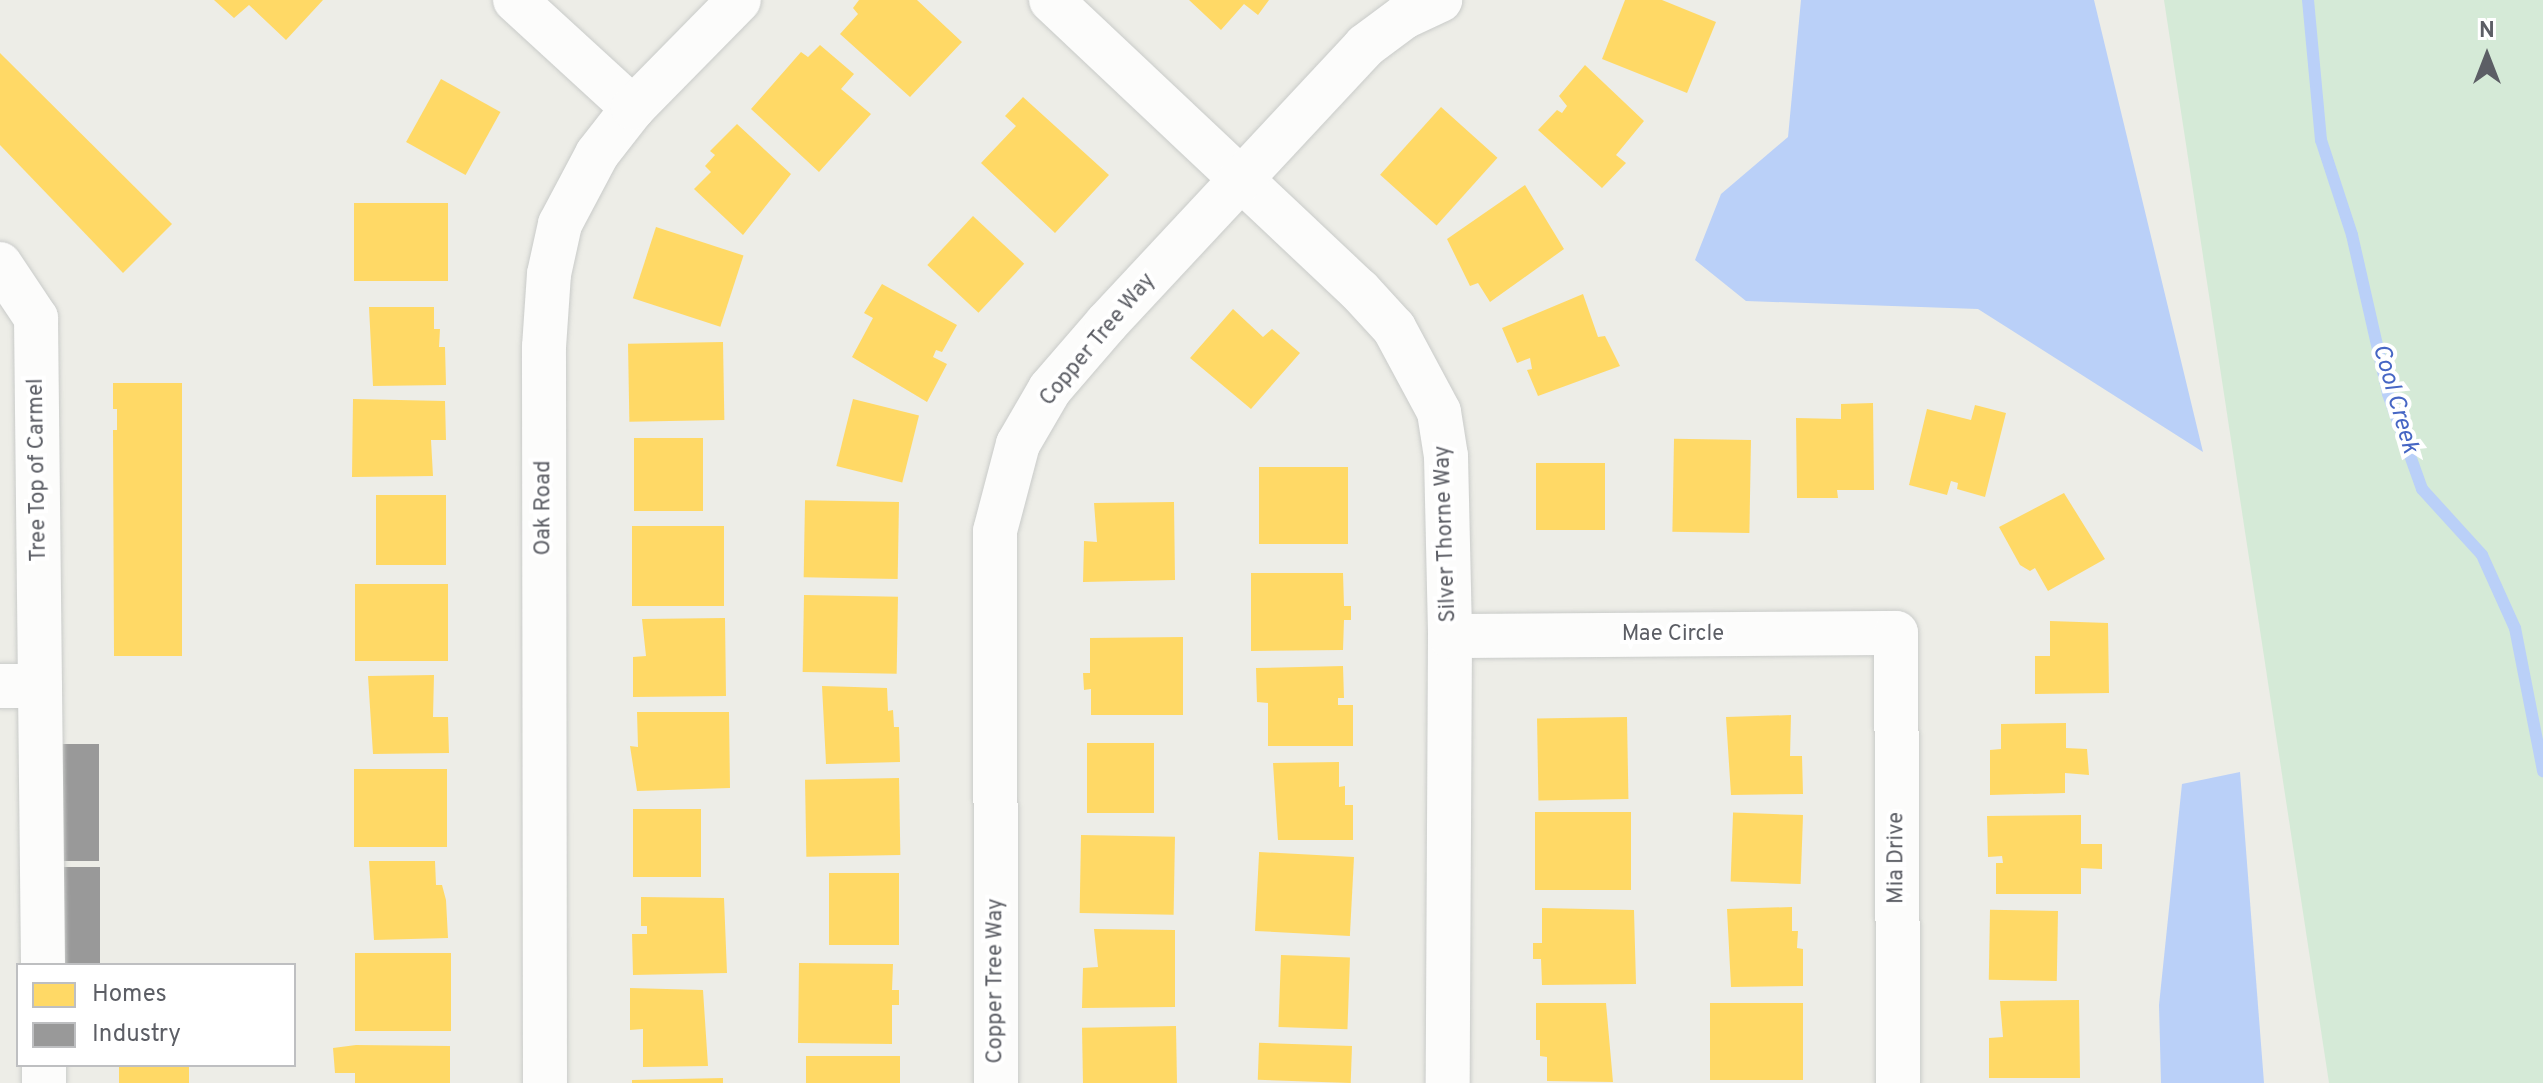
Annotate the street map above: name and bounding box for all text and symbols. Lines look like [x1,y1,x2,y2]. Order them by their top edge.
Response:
north arrow [2447,16,2527,96]
text: N [2479,18,2495,45]
street label: Copper Tree Way [1034,268,1162,412]
water label: Cool Creek [2365,341,2423,457]
street label: Tree Top of Carmel [23,378,53,562]
street label: Silver Thorne Way [1430,444,1462,624]
street label: Oak Road [531,460,557,556]
street label: Mae Circle [1622,622,1724,648]
street label: Mia Drive [1884,812,1910,904]
street label: Copper Tree Way [983,898,1009,1064]
legend [16,963,296,1067]
text: Homes [92,980,167,1010]
text: Industry [92,1020,181,1050]

